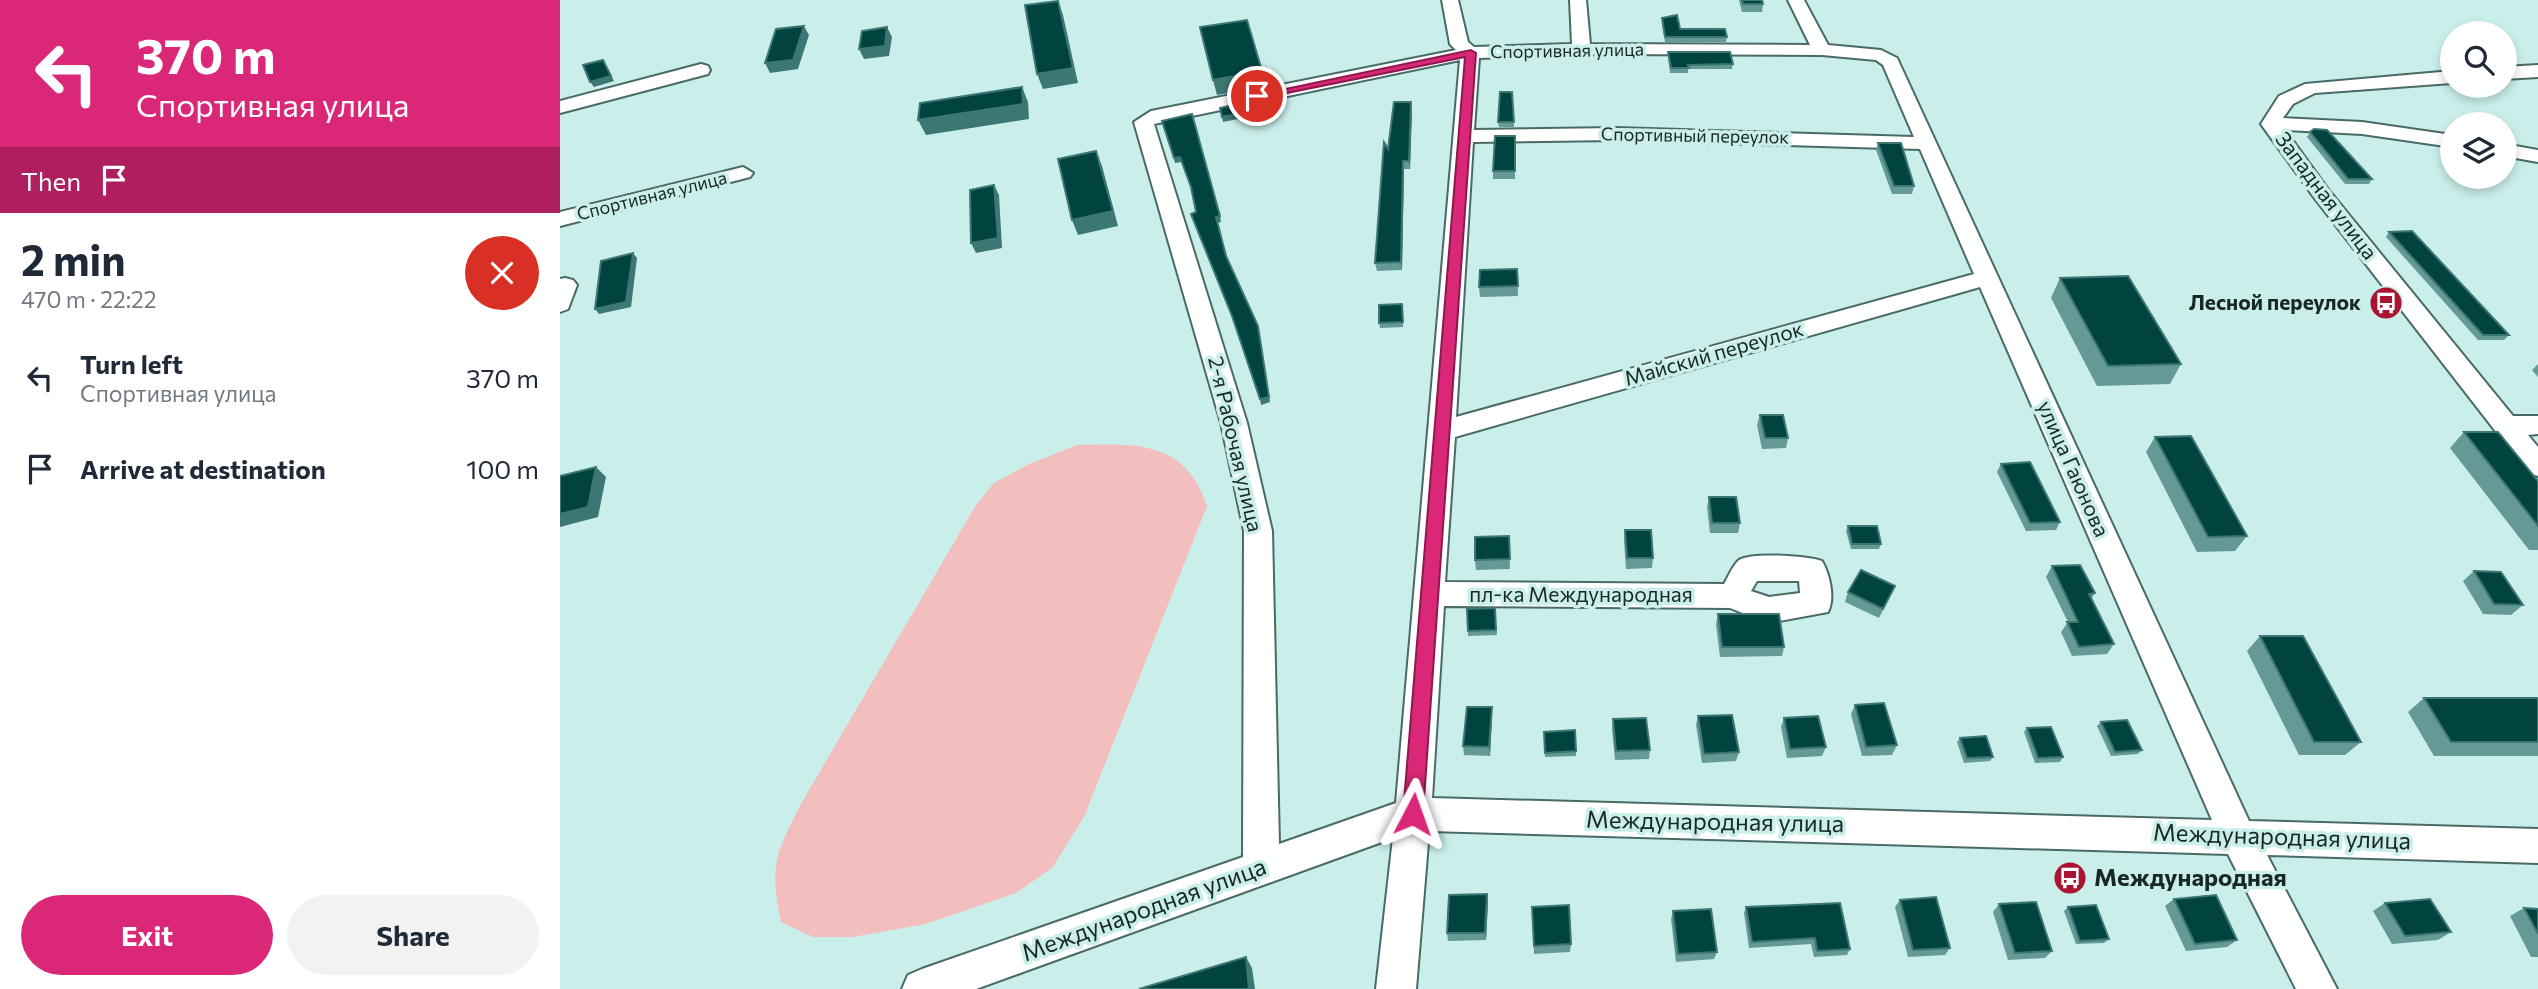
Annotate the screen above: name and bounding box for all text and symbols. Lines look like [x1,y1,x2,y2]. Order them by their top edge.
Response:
map controls [2440,21,2517,189]
button: search [2440,21,2517,98]
text: 370 m [136,24,275,84]
icon: left [21,28,112,119]
street label: Спортивная улица [1490,38,1644,62]
pin [1227,66,1287,126]
icon: arrive [1238,77,1276,115]
text: Спортивная улица [136,84,409,124]
button: layers [2440,112,2517,189]
street label: Спортивный переулок [1601,122,1790,148]
street label: Западная улица [2271,126,2383,264]
icon: arrive [95,161,133,199]
text: Then [21,165,81,196]
street label: Спортивная улица [574,166,729,224]
text: 2 min [21,233,126,285]
button: close [465,236,539,310]
bus stop icon: Лесной переулок [2367,284,2405,322]
text: 470 m · 22:22 [21,285,157,313]
place label: Лесной переулок [2189,289,2361,314]
street label: Майский переулок [1621,315,1806,390]
text: Turn left [80,348,183,379]
street label: 2-я Рабочая улица [1204,353,1269,534]
icon: left [21,359,59,397]
text: 370 m [466,362,539,393]
text: Спортивная улица [80,379,277,407]
street label: улица Гаюнова [2033,397,2116,540]
icon: arrive [21,450,59,488]
text: Arrive at destination [80,453,326,484]
text: 100 m [466,453,539,484]
street label: пл-ка Международная [1469,581,1693,606]
position arrow [1376,777,1450,851]
street label: Международная улица [1586,804,1844,837]
street label: Международная улица [2152,817,2412,854]
street label: Международная улица [1017,851,1270,966]
bus stop icon: Международная [2051,859,2089,897]
place label: Международная [2094,862,2287,891]
button: Exit [21,895,273,975]
button: Share [287,895,539,975]

